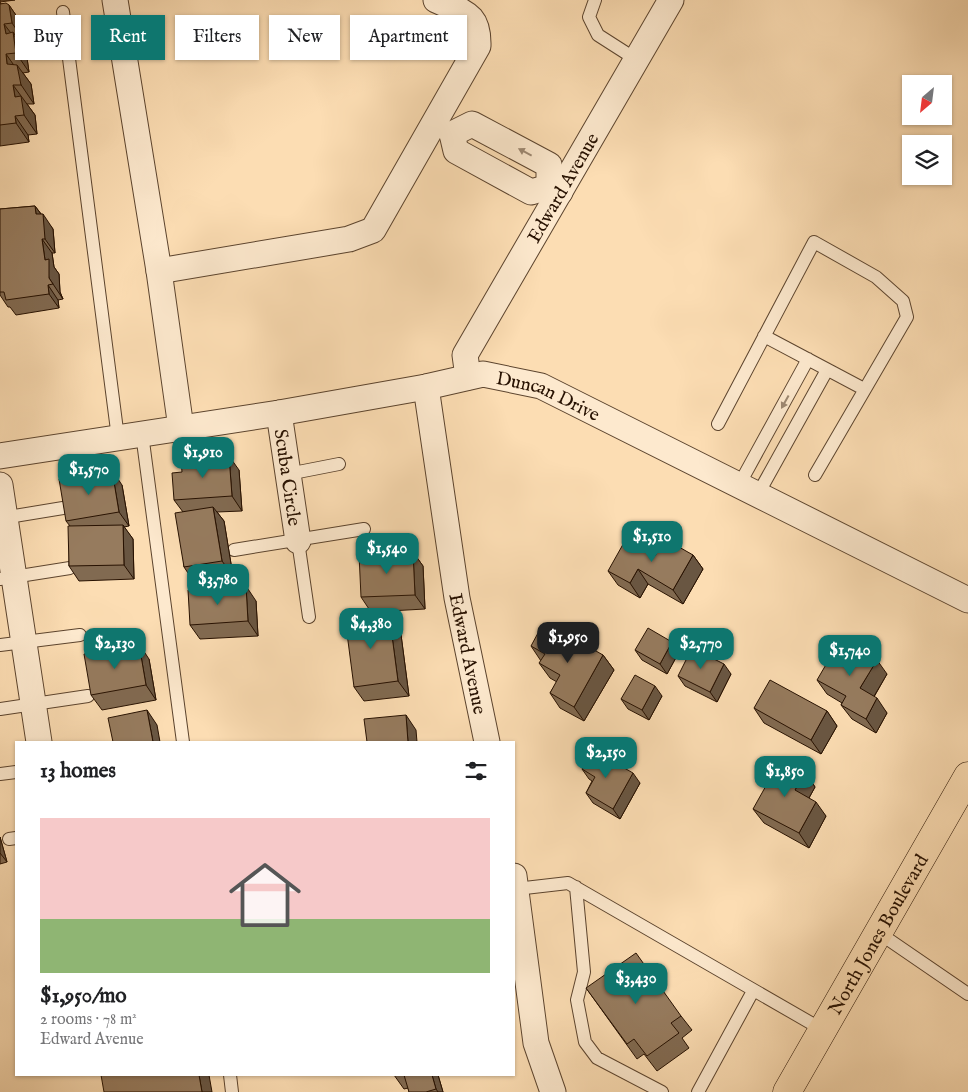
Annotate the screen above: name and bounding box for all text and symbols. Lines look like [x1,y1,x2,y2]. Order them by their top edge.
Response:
chip: Buy [15,15,81,60]
chip: Rent [91,15,165,60]
chip: Filters [175,15,259,60]
chip: New [269,15,340,60]
chip: Apartment [350,15,467,60]
north arrow [902,75,952,125]
map controls [902,75,952,185]
street label: Edward Avenue [523,129,605,248]
button: layers [902,135,952,185]
one-way arrow [518,148,532,156]
street label: Duncan Drive [494,367,604,428]
one-way arrow [781,395,789,409]
street label: Scuba Circle [268,427,306,528]
pin: $1,910 [162,436,244,479]
text: $1,910 [183,443,223,463]
pin: $1,570 [48,454,130,496]
text: $1,570 [69,460,109,480]
pin: $1,510 [611,520,693,563]
text: $1,510 [633,527,671,547]
pin: $1,540 [346,532,428,575]
text: $1,540 [367,539,407,559]
pin: $3,780 [177,564,259,606]
text: $3,780 [198,570,238,590]
street label: Edward Avenue [442,591,491,717]
pin: $4,380 [330,608,412,650]
text: $4,380 [350,614,392,634]
pin: $1,950 [527,622,609,664]
pin: $2,130 [74,628,156,670]
text: $1,950 [548,628,588,648]
pin: $2,770 [660,628,742,670]
text: $2,130 [95,634,135,654]
text: $2,770 [680,634,722,654]
pin: $1,740 [809,634,891,677]
text: $1,740 [829,641,871,661]
pin: $2,150 [565,736,647,779]
text: $2,150 [586,743,626,763]
pin: $1,850 [744,756,826,798]
icon: filters [462,757,490,785]
text: 13 homes [40,758,116,785]
text: $1,850 [766,762,804,782]
icon: home [220,850,310,940]
street label: North Jones Boulevard [824,850,935,1020]
pin: $3,430 [595,962,677,1005]
text: $3,430 [615,969,657,989]
text: $1,950/mo [40,983,127,1010]
text: 2 rooms · 78 m² [40,1010,137,1030]
text: Edward Avenue [40,1030,144,1050]

